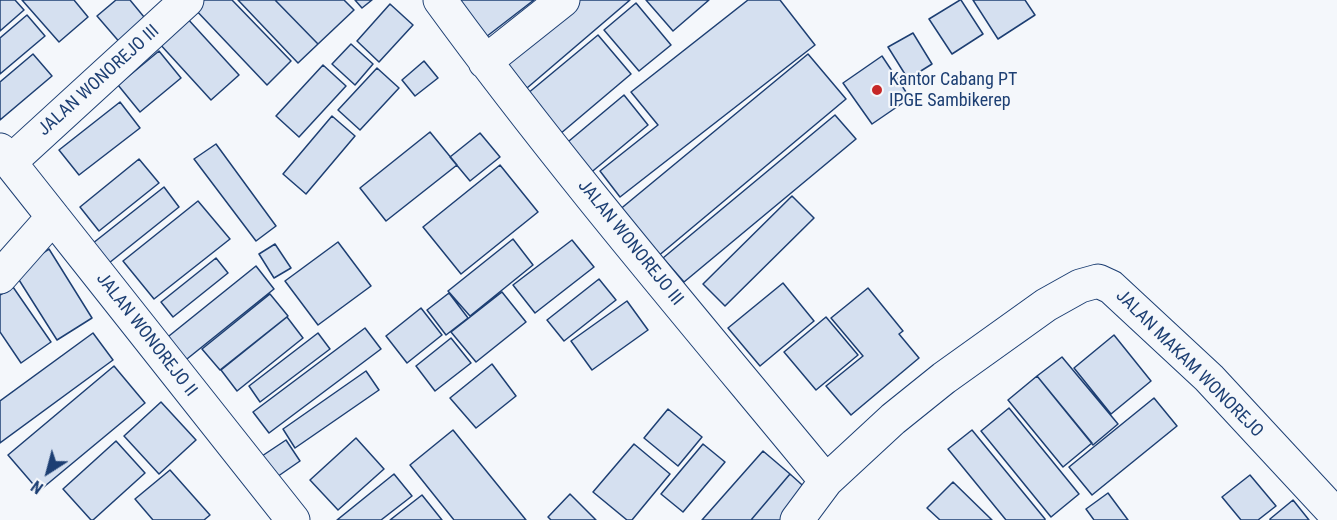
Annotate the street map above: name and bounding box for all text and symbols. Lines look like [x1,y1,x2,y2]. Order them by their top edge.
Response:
street label: JALAN WONOREJO III [34,21,164,141]
place label: Kantor Cabang PT IPGE Sambikerep [889,69,1017,112]
marker: Kantor Cabang PT IPGE Sambikerep [870,83,884,97]
street label: JALAN WONOREJO III [573,176,687,310]
street label: JALAN WONOREJO II [91,269,201,401]
street label: JALAN MAKAM WONOREJO [1111,286,1267,442]
north arrow [18,442,78,502]
text: N [28,476,47,498]

